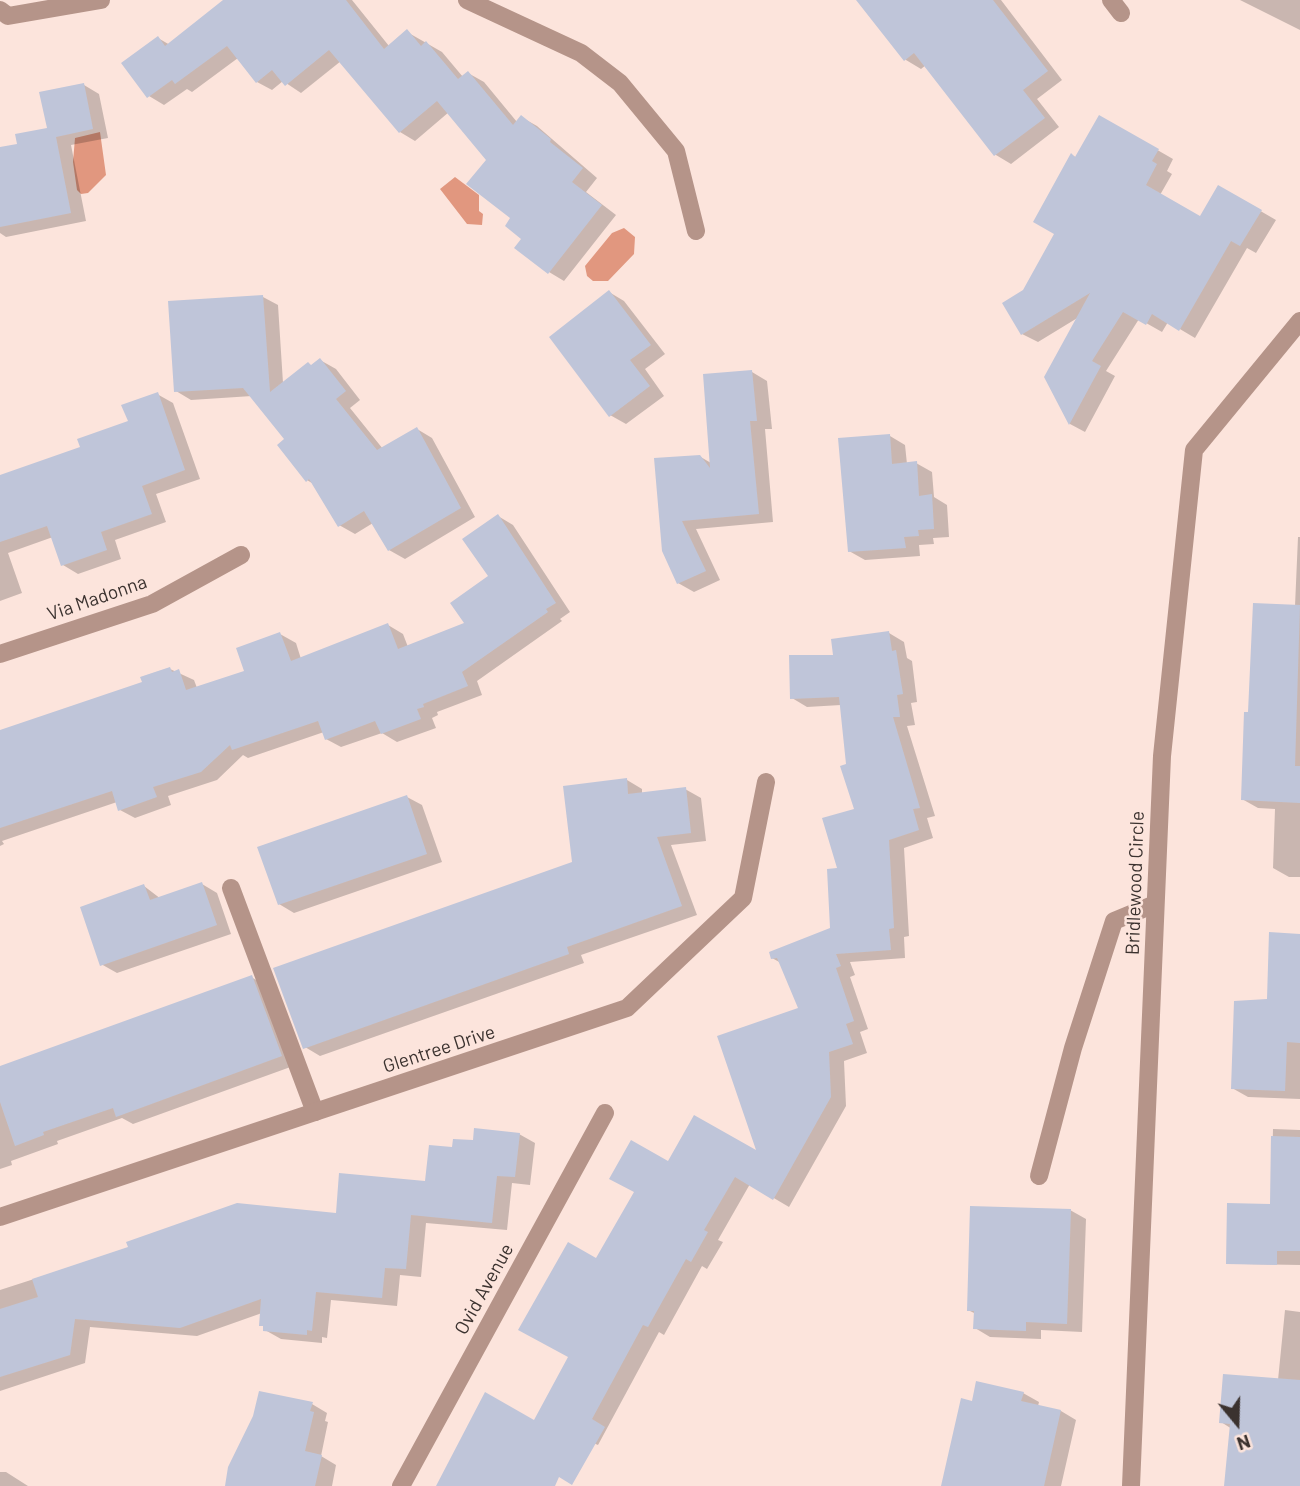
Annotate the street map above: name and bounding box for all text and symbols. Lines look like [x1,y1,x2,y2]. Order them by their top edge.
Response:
street label: Via Madonna [44,570,150,626]
street label: Bridlewood Circle [1121,811,1149,955]
street label: Glentree Drive [380,1020,498,1078]
street label: Ovid Avenue [450,1240,518,1338]
north arrow [1202,1388,1272,1458]
text: N [1234,1430,1254,1456]

